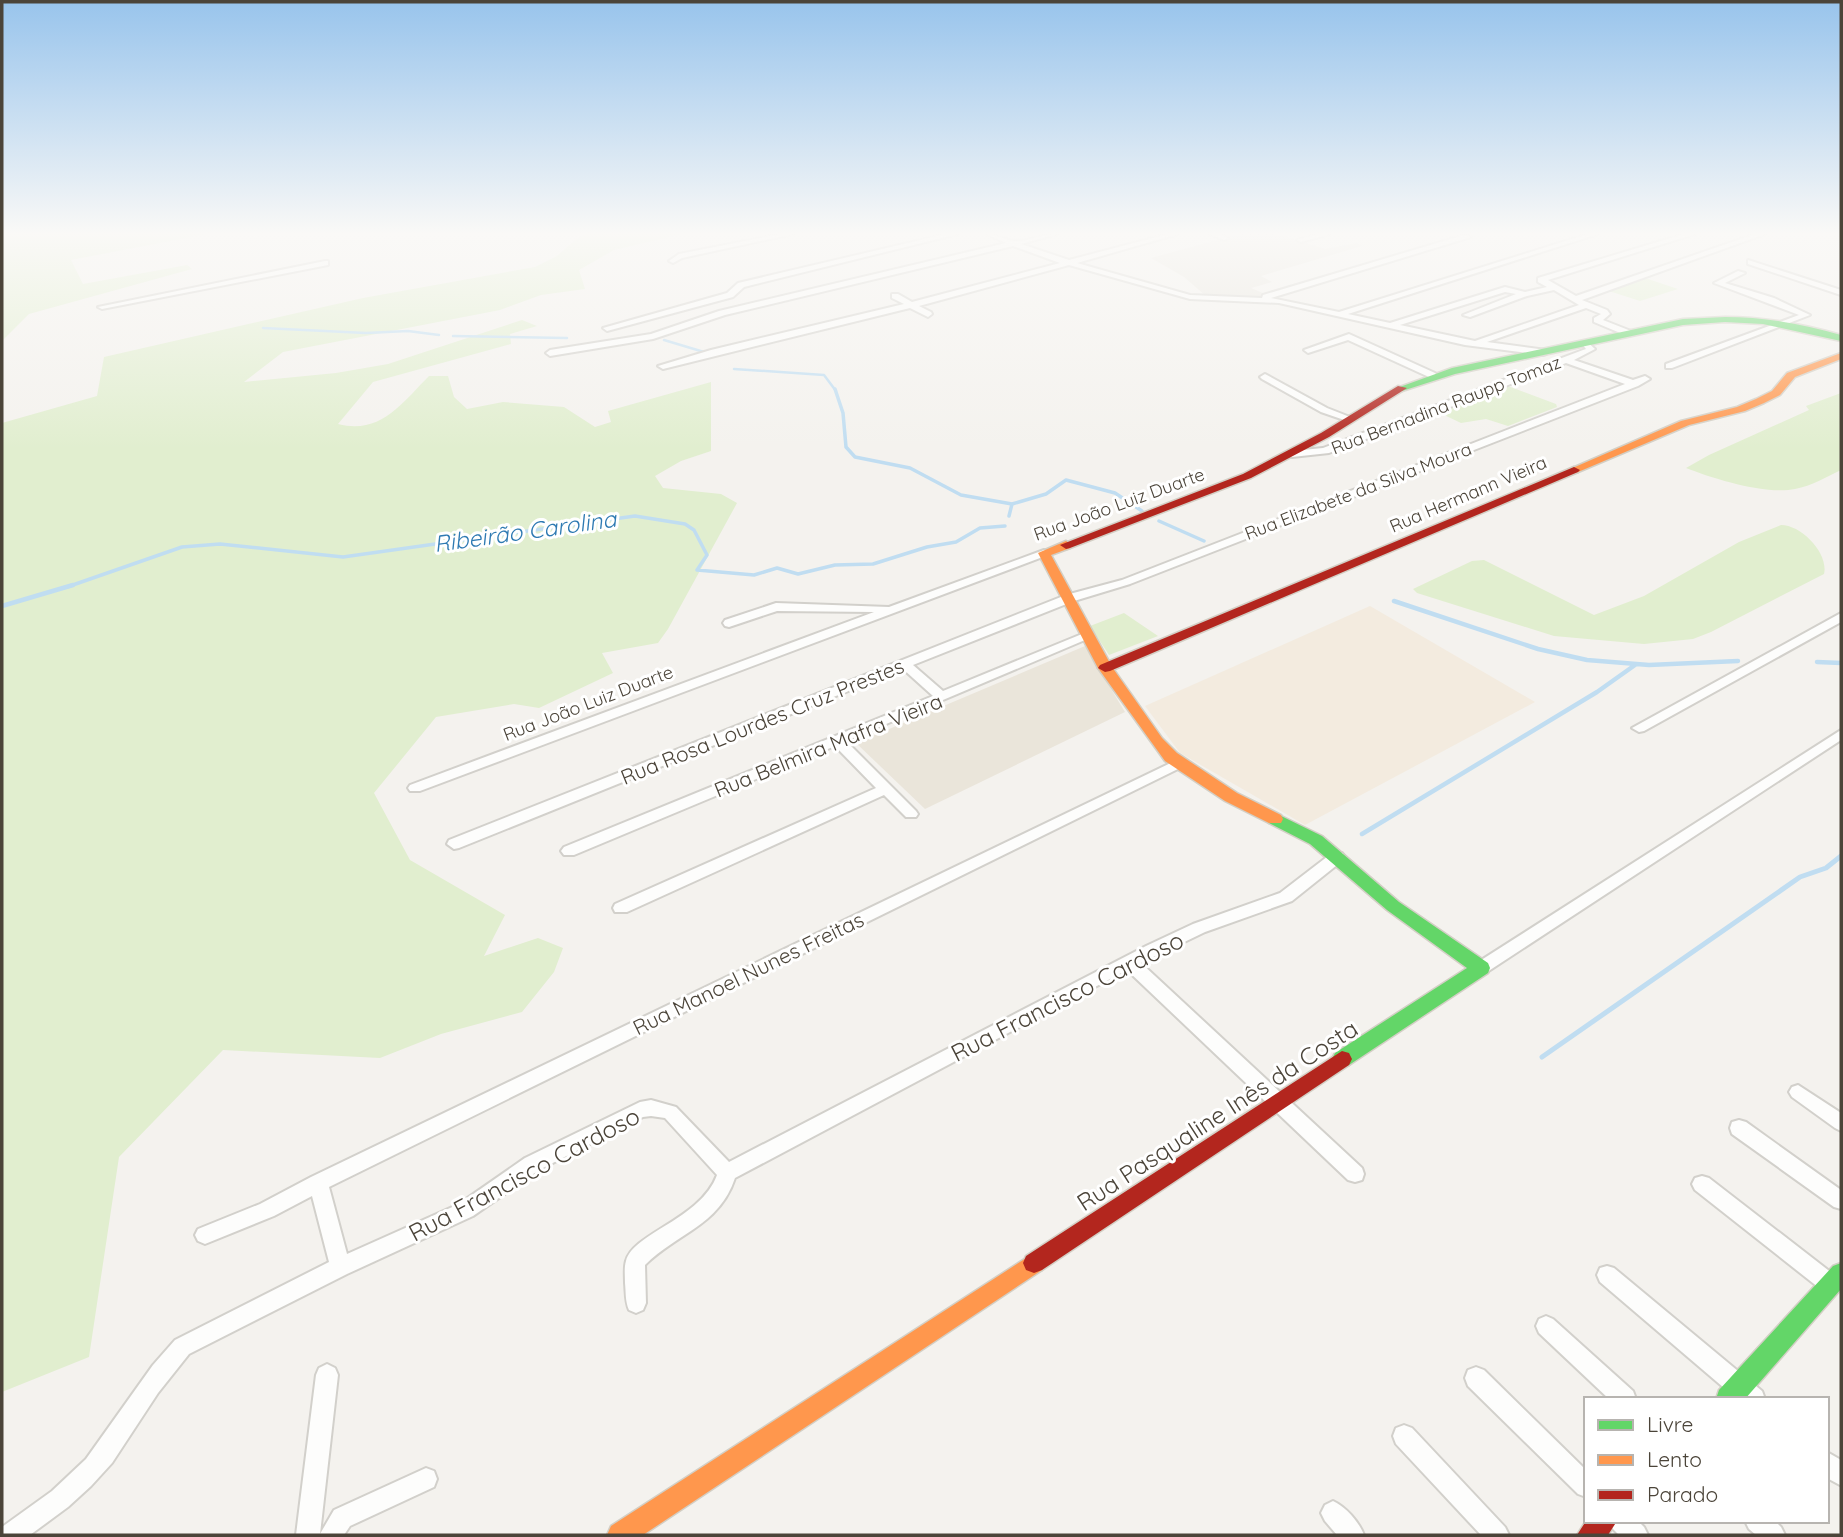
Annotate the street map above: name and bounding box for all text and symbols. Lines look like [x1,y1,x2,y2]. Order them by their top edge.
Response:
street label: Rua Bernadina Raupp Tomaz [1328,350,1564,460]
street label: Rua Elizabete da Silva Moura [1241,437,1475,545]
street label: Rua Hermann Vieira [1386,450,1550,538]
street label: Rua João Luiz Duarte [1030,462,1208,546]
water label: Ribeirão Carolina [432,504,619,558]
street label: Rua Rosa Lourdes Cruz Prestes [617,652,907,790]
street label: Rua João Luiz Duarte [500,660,676,746]
street label: Rua Belmira Mafra Vieira [710,687,946,803]
street label: Rua Manoel Nunes Freitas [628,906,868,1040]
street label: Rua Francisco Cardoso [946,924,1188,1068]
street label: Rua Pasqualine Inês da Costa [1071,1013,1363,1217]
street label: Rua Francisco Cardoso [403,1100,645,1248]
legend [1584,1397,1829,1523]
text: Livre [1647,1411,1693,1437]
text: Lento [1647,1446,1702,1472]
text: Parado [1647,1481,1718,1507]

